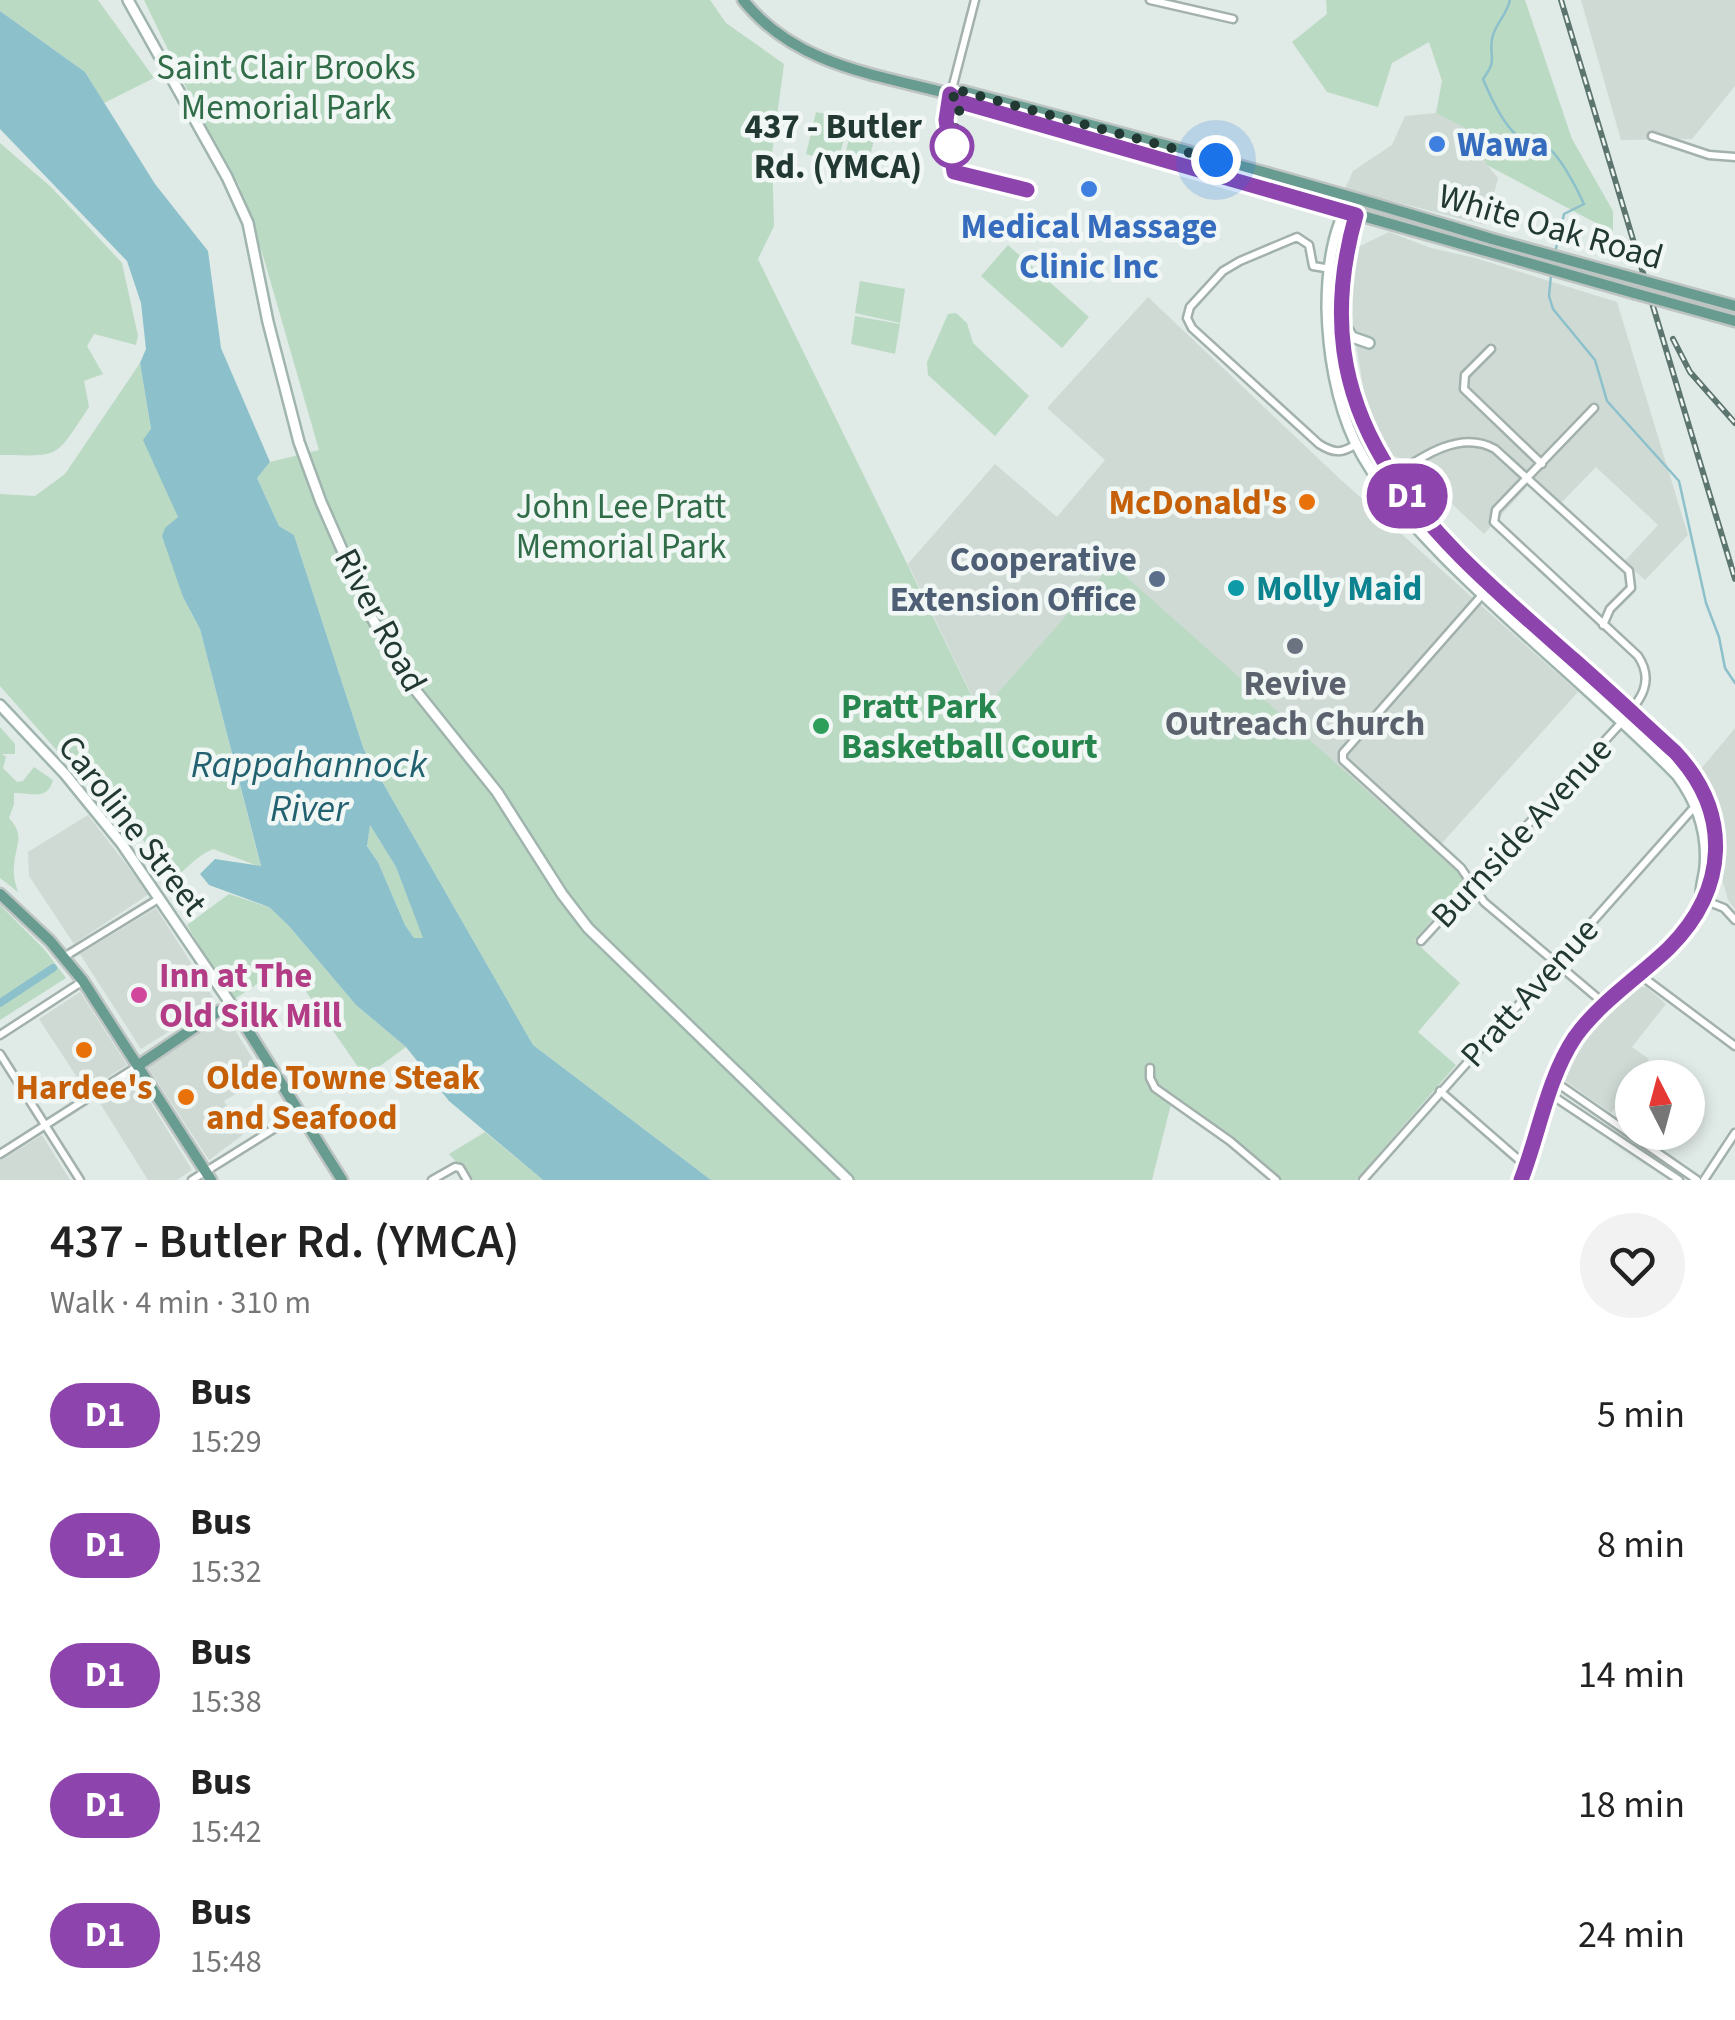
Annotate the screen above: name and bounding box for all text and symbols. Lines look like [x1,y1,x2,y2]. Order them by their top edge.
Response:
park label: Saint Clair Brooks Memorial Park [156,43,416,133]
place label: 437 - Butler Rd. (YMCA) [744,102,922,192]
place label: Wawa [1457,120,1549,170]
marker: 437 - Butler Rd. (YMCA) [931,125,973,167]
marker: Wawa [1426,133,1448,155]
your location [1191,135,1241,185]
street label: White Oak Road [1433,171,1669,283]
marker: Medical Massage Clinic Inc [1078,178,1100,200]
place label: Medical Massage Clinic Inc [961,202,1217,292]
line badge: D1 [1362,464,1452,528]
text: D1 [1387,471,1427,521]
place label: McDonald's [1108,478,1287,528]
park label: John Lee Pratt Memorial Park [516,482,727,572]
marker: McDonald's [1296,491,1318,513]
place label: Cooperative Extension Office [890,535,1137,625]
street label: River Road [321,540,439,701]
place label: Molly Maid [1256,564,1422,614]
marker: Cooperative Extension Office [1146,568,1168,590]
marker: Molly Maid [1225,577,1247,599]
marker: Revive Outreach Church [1284,635,1306,657]
place label: Revive Outreach Church [1165,659,1425,749]
place label: Pratt Park Basketball Court [841,682,1098,772]
marker: Pratt Park Basketball Court [810,715,832,737]
street label: Caroline Street [46,725,219,927]
street label: Burnside Avenue [1420,726,1624,940]
water label: Rappahannock River [191,738,428,836]
street label: Pratt Avenue [1449,907,1611,1079]
place label: Inn at The Old Silk Mill [159,951,342,1041]
marker: Inn at The Old Silk Mill [128,984,150,1006]
marker: Hardee's [73,1039,95,1061]
place label: Olde Towne Steak and Seafood [206,1053,480,1143]
north arrow [1615,1060,1705,1150]
map controls [1615,1060,1705,1150]
place label: Hardee's [15,1063,153,1113]
marker: Olde Towne Steak and Seafood [175,1086,197,1108]
text: 437 - Butler Rd. (YMCA) [50,1208,519,1276]
button: heart [1580,1213,1685,1318]
text: Walk · 4 min · 310 m [50,1280,311,1326]
text: Bus [190,1365,251,1419]
text: 5 min [1597,1388,1685,1442]
text: D1 [85,1390,125,1440]
text: 15:29 [190,1419,262,1465]
text: Bus [190,1495,251,1549]
text: 8 min [1597,1518,1685,1572]
text: D1 [85,1520,125,1570]
text: 15:32 [190,1549,262,1595]
text: Bus [190,1625,251,1679]
text: 14 min [1578,1648,1685,1702]
text: D1 [85,1650,125,1700]
text: 15:38 [190,1679,262,1725]
text: Bus [190,1755,251,1809]
text: 18 min [1578,1778,1685,1832]
text: D1 [85,1780,125,1830]
text: 15:42 [190,1809,262,1855]
text: Bus [190,1885,251,1939]
text: 24 min [1578,1908,1685,1962]
text: D1 [85,1910,125,1960]
text: 15:48 [190,1939,262,1985]

